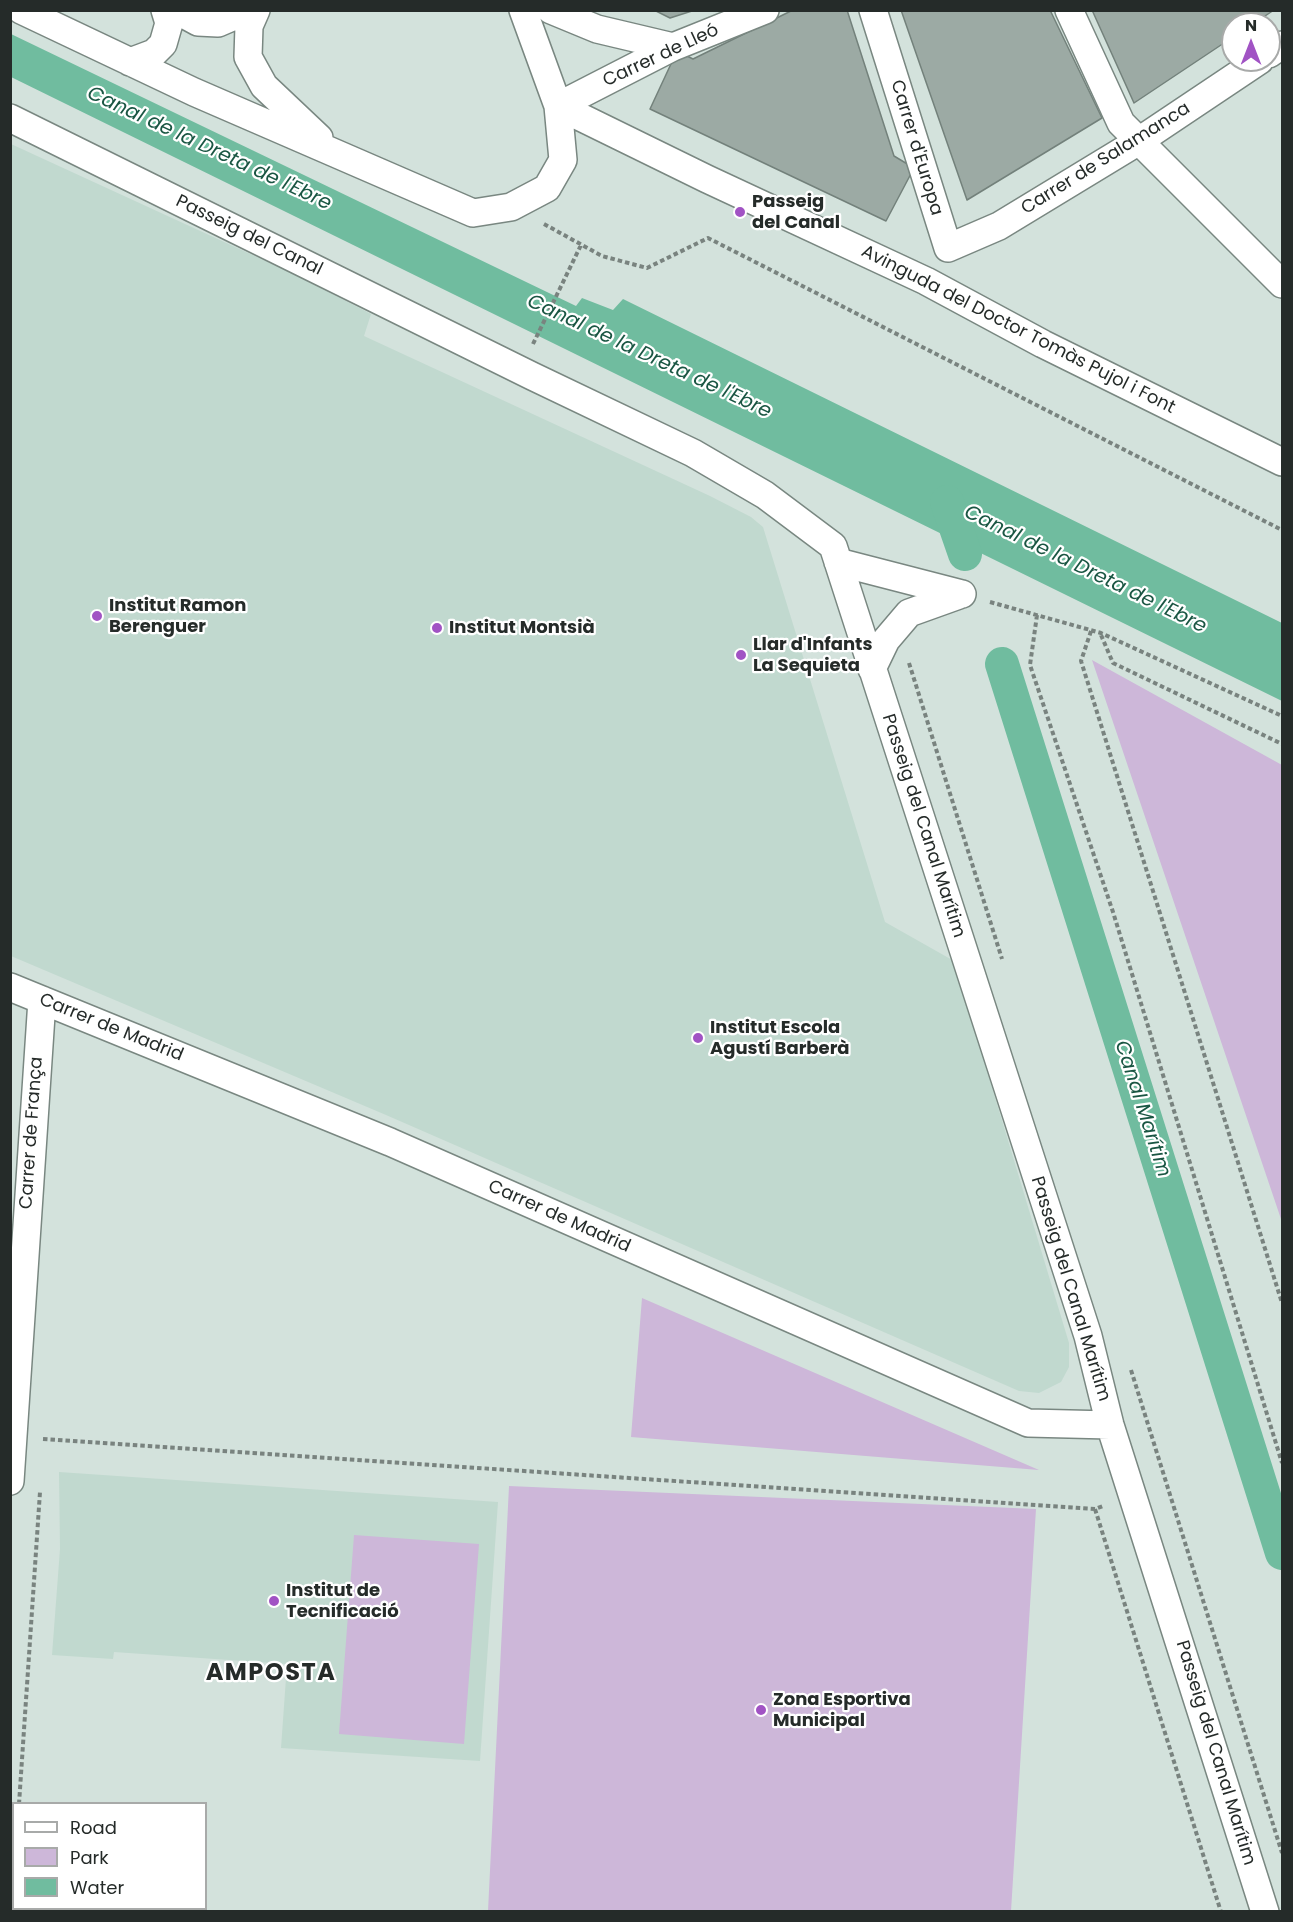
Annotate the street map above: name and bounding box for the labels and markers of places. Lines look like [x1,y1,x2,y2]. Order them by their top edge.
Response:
place label: Passeig del Canal [752,191,840,234]
marker: Passeig del Canal [733,205,747,219]
place label: Institut Ramon Berenguer [109,595,246,638]
marker: Institut Ramon Berenguer [90,609,104,623]
place label: Institut Montsià [449,617,595,639]
marker: Institut Montsià [430,621,444,635]
place label: Llar d'Infants La Sequieta [753,634,872,676]
marker: Llar d'Infants La Sequieta [734,648,748,662]
place label: Institut Escola Agustí Barberà [710,1017,850,1060]
marker: Institut Escola Agustí Barberà [691,1031,705,1045]
place label: Institut de Tecnificació [286,1580,399,1622]
marker: Institut de Tecnificació [267,1594,281,1608]
place label: Zona Esportiva Municipal [773,1689,911,1732]
marker: Zona Esportiva Municipal [754,1703,768,1717]

